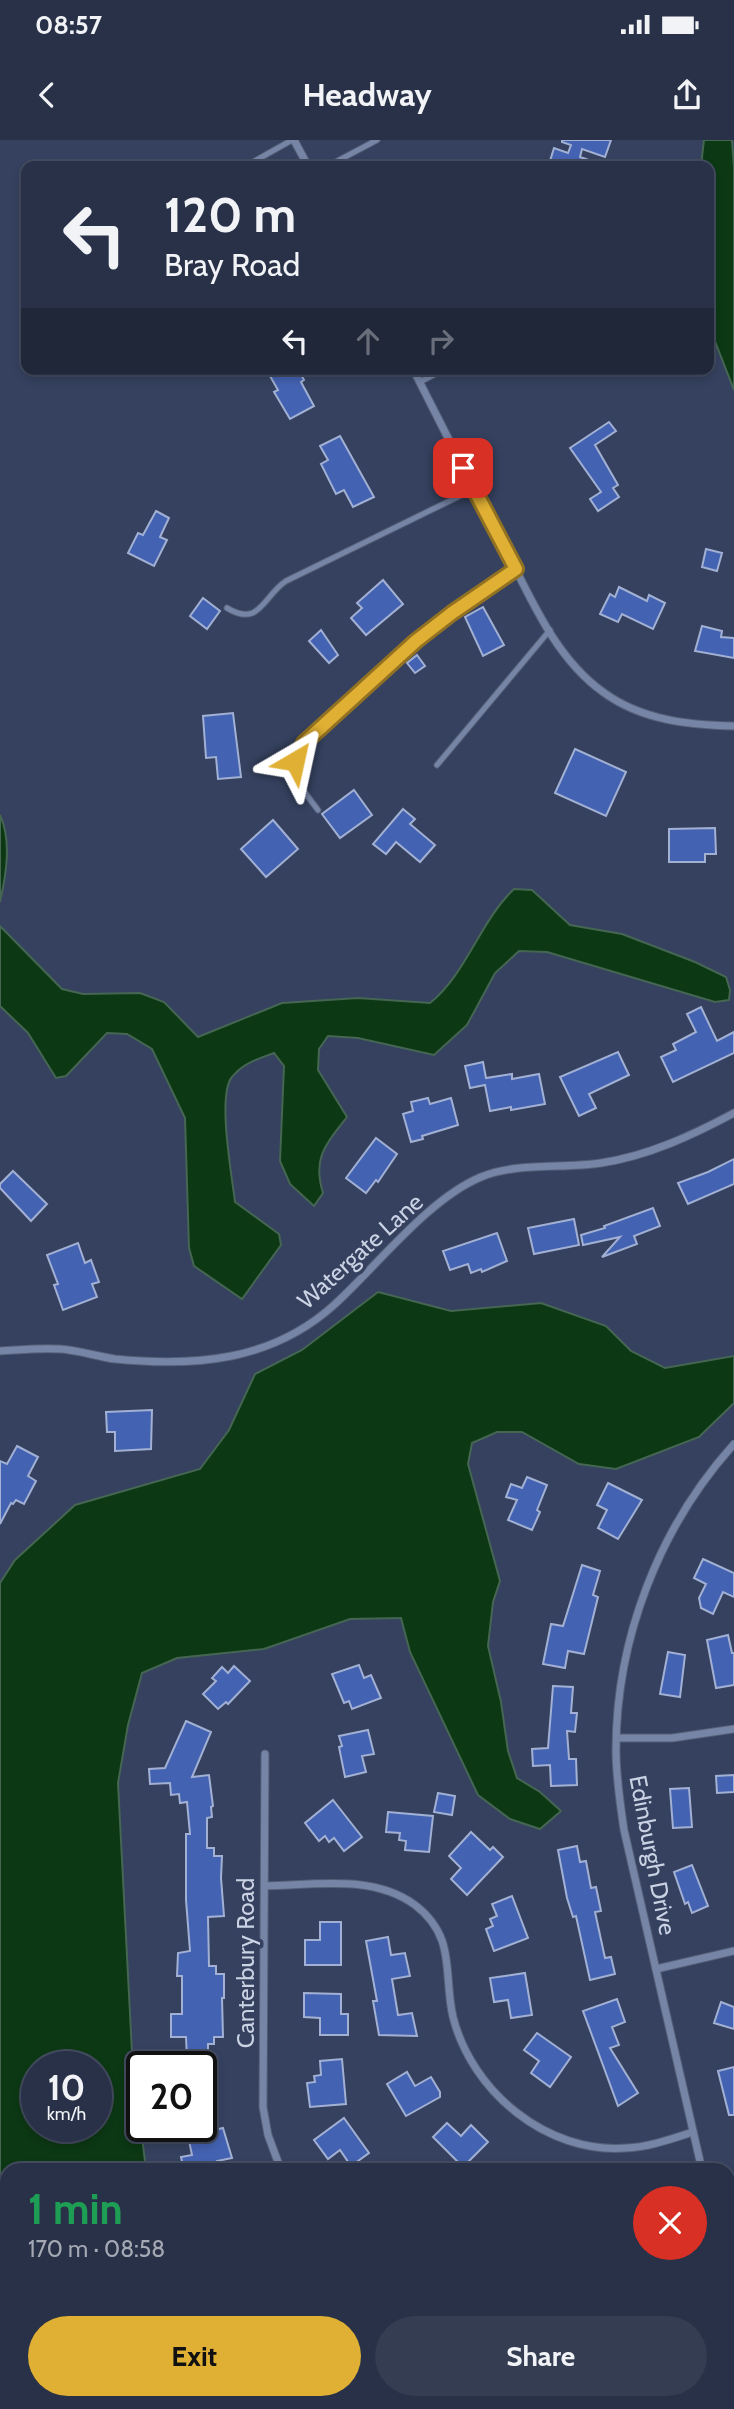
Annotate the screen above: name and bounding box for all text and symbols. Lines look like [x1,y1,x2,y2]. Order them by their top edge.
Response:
text: 08:57 [35,9,102,41]
text: Headway [302,75,432,114]
icon: back [28,76,66,114]
icon: share [668,76,706,114]
text: 120 m [164,185,296,244]
icon: left [49,189,140,280]
text: Bray Road [164,245,300,284]
icon: left [276,322,314,360]
icon: ahead [349,322,387,360]
icon: right [422,322,460,360]
pin [433,438,493,498]
icon: arrive [444,449,482,487]
position arrow [258,724,332,798]
street label: Watergate Lane [291,1187,429,1315]
street label: Edinburgh Drive [623,1773,683,1937]
street label: Canterbury Road [231,1878,260,2048]
speed limit sign: 20 [126,2051,217,2142]
text: 10 [48,2066,85,2109]
text: km/h [47,2103,86,2125]
text: 1 min [28,2183,123,2235]
button: close [633,2186,707,2260]
text: 170 m · 08:58 [28,2235,165,2263]
button: Exit [28,2316,361,2396]
button: Share [375,2316,707,2396]

